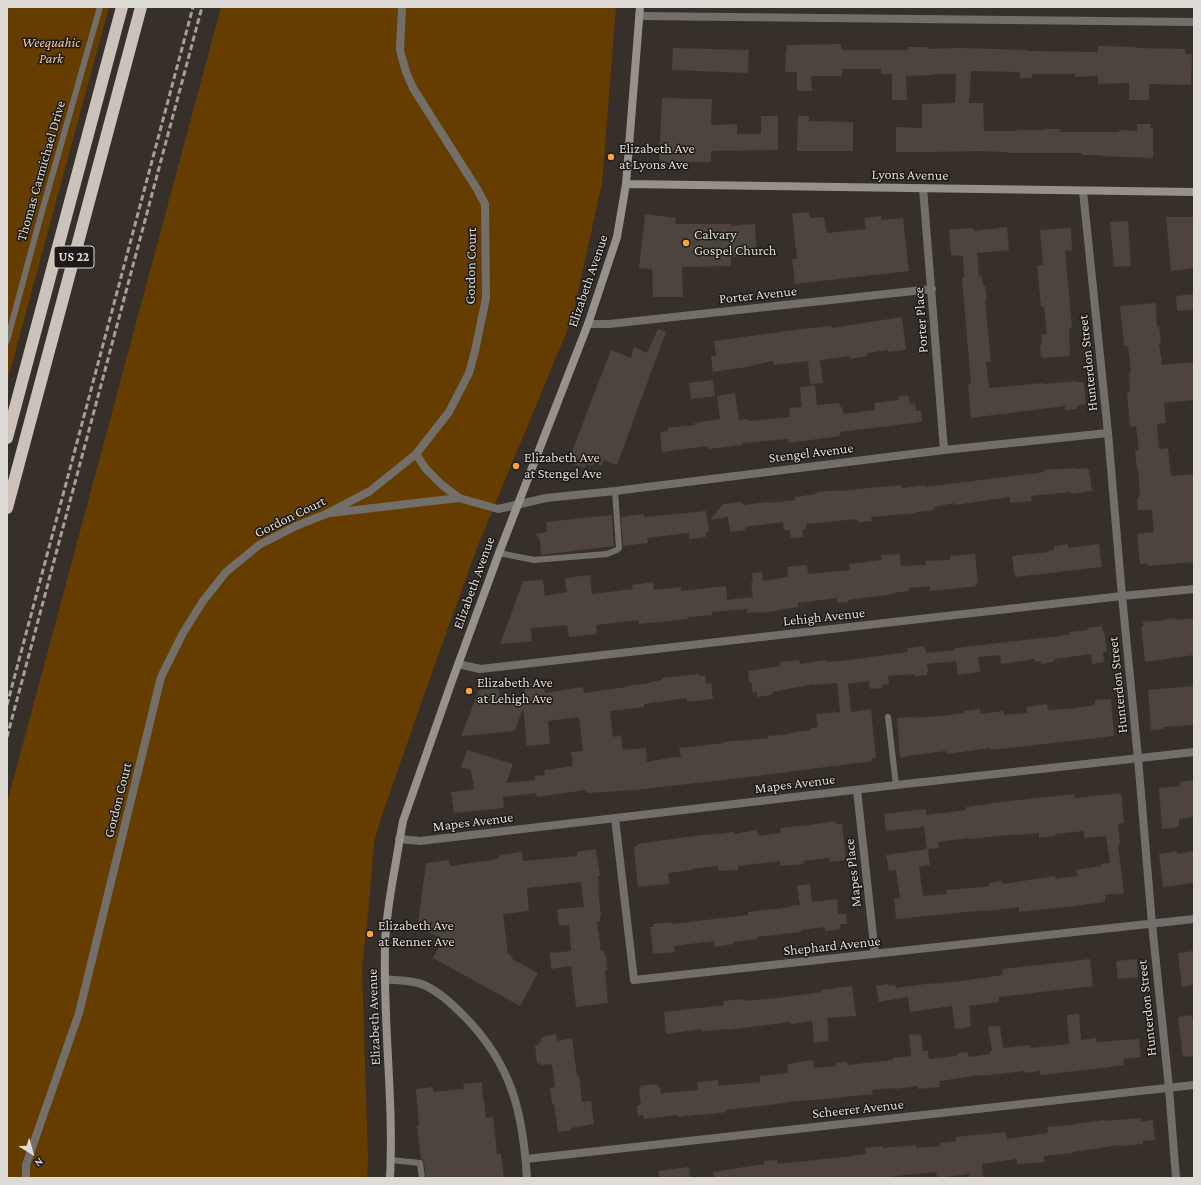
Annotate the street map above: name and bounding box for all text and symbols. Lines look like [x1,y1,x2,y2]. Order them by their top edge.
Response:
park label: Weequahic Park [22,35,80,68]
street label: Thomas Carmichael Drive [13,99,69,243]
place label: Elizabeth Ave at Lyons Ave [619,141,695,174]
marker: Elizabeth Ave at Lyons Ave [606,152,616,162]
street label: Lyons Avenue [871,166,949,184]
street label: Gordon Court [462,227,480,305]
place label: Calvary Gospel Church [694,227,776,260]
street label: Elizabeth Avenue [564,233,612,329]
marker: Calvary Gospel Church [681,238,691,248]
road number: US 22 [54,246,94,268]
street label: Porter Avenue [718,283,798,307]
street label: Porter Place [910,286,932,354]
street label: Hunterdon Street [1075,314,1101,412]
street label: Stengel Avenue [768,439,854,467]
place label: Elizabeth Ave at Stengel Ave [524,450,602,482]
marker: Elizabeth Ave at Stengel Ave [511,461,521,471]
street label: Gordon Court [252,493,328,541]
street label: Elizabeth Avenue [450,535,498,631]
street label: Lehigh Avenue [782,604,866,630]
street label: Hunterdon Street [1105,636,1131,734]
place label: Elizabeth Ave at Lehigh Ave [477,675,553,708]
marker: Elizabeth Ave at Lehigh Ave [464,686,474,696]
street label: Gordon Court [101,761,135,839]
street label: Mapes Avenue [754,771,836,797]
street label: Mapes Avenue [432,809,514,835]
street label: Mapes Place [841,838,865,908]
place label: Elizabeth Ave at Renner Ave [378,918,454,950]
marker: Elizabeth Ave at Renner Ave [365,929,375,939]
street label: Shephard Avenue [783,933,881,959]
street label: Hunterdon Street [1134,959,1160,1057]
street label: Elizabeth Avenue [364,968,384,1066]
street label: Scheerer Avenue [811,1096,905,1122]
north arrow [12,1133,52,1173]
text: N [33,1156,46,1170]

